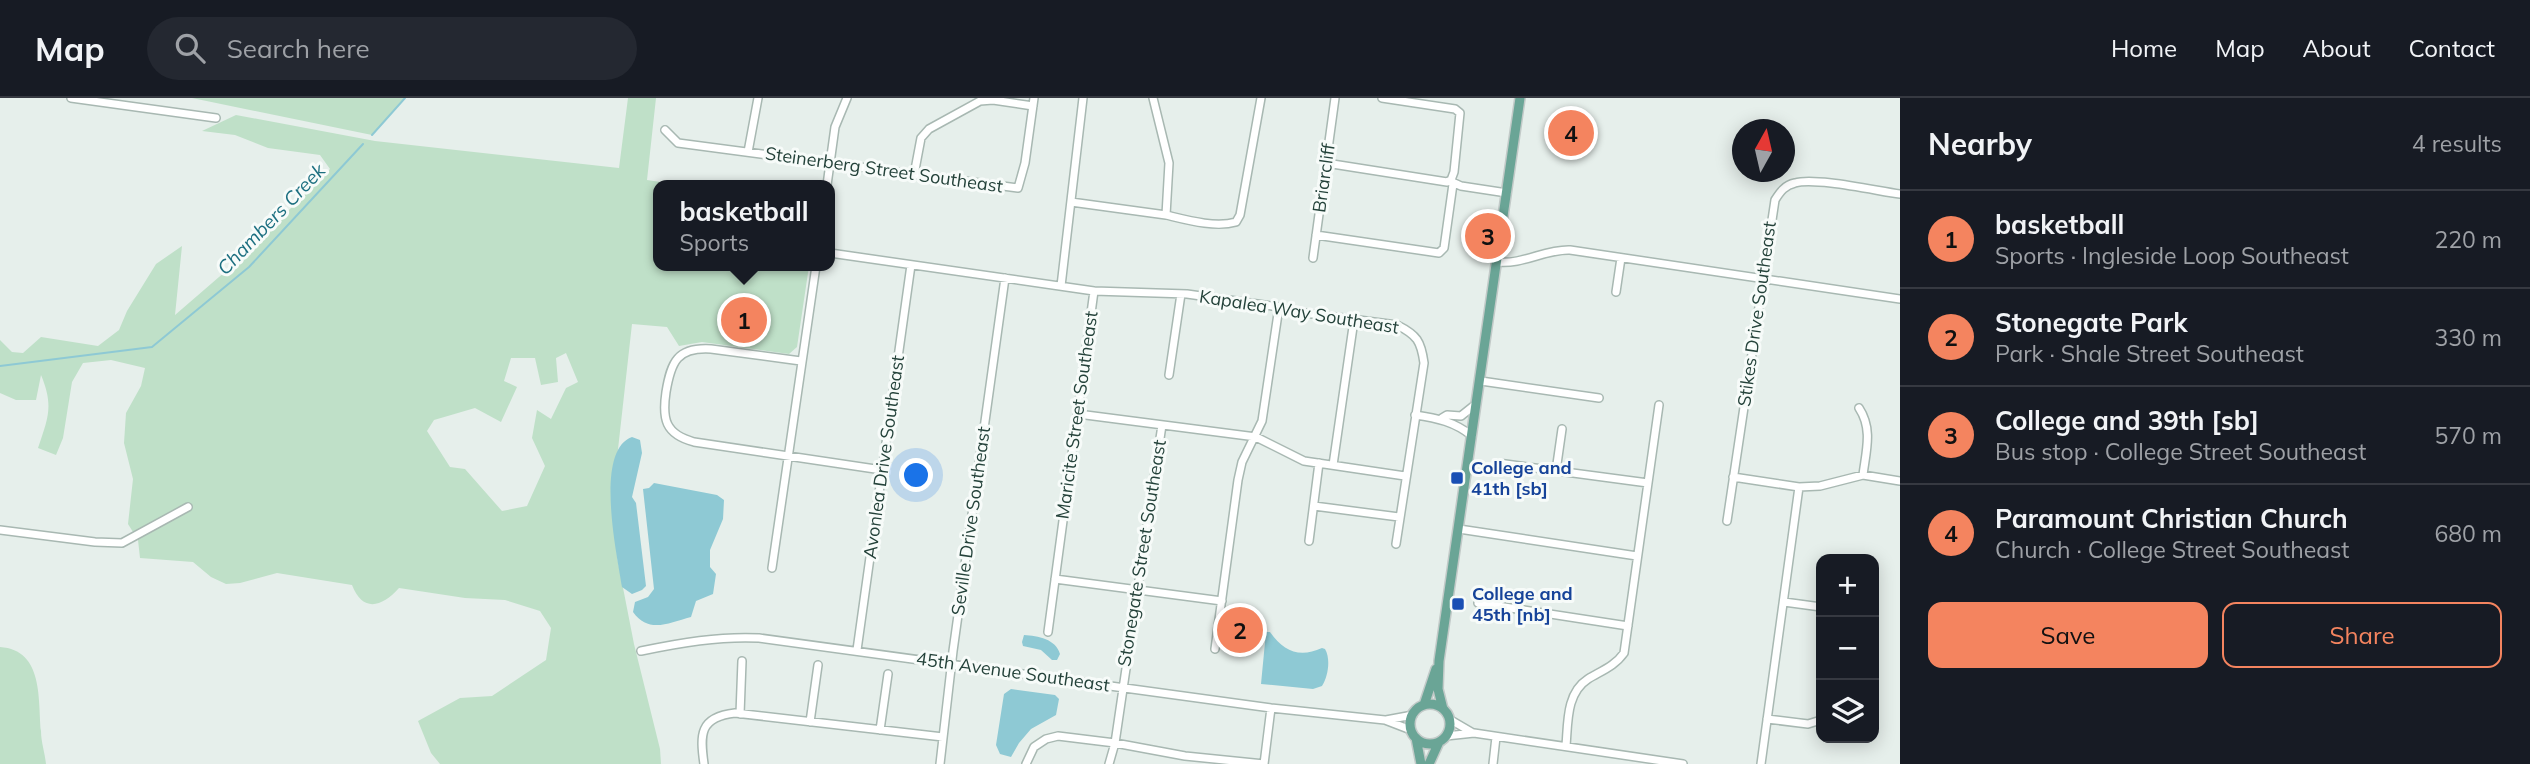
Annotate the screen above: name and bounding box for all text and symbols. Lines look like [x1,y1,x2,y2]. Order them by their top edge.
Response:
search box [147,17,637,80]
text: Map [35,28,105,69]
icon: search [171,29,209,67]
text: Search here [227,32,370,65]
text: Home [2111,33,2177,63]
text: Map [2215,33,2265,63]
text: About [2303,33,2371,63]
text: Contact [2409,33,2495,63]
pin: 4 [1548,107,1594,159]
north arrow [1732,119,1795,182]
text: Nearby [1928,125,2032,163]
text: 4 results [2412,129,2502,158]
street label: Steinerberg Street Southeast [764,141,1004,198]
street label: Briarcliff [1307,141,1340,214]
water label: Chambers Creek [212,158,331,280]
popup [653,180,835,271]
text: basketball [679,195,809,228]
text: basketball [1995,208,2124,241]
pin: 3 [1465,210,1511,262]
street label: Stikes Drive Southeast [1732,220,1781,408]
text: 1 [1944,225,1958,254]
text: 220 m [2434,225,2502,254]
text: Sports [679,228,749,257]
text: Sports · Ingleside Loop Southeast [1995,241,2349,270]
street label: Kapalea Way Southeast [1198,284,1401,339]
pin: 1 [721,294,767,346]
text: Stonegate Park [1995,306,2187,339]
street label: Maricite Street Southeast [1051,309,1102,520]
text: 2 [1944,323,1958,352]
text: 330 m [2434,323,2502,352]
text: Park · Shale Street Southeast [1995,339,2304,368]
street label: Avonlea Drive Southeast [858,354,909,560]
text: College and 39th [sb] [1995,404,2259,437]
text: 3 [1944,421,1958,450]
text: 570 m [2434,421,2502,450]
street label: Seville Drive Southeast [946,425,995,617]
text: Bus stop · College Street Southeast [1995,437,2366,466]
street label: Stonegate Street Southeast [1112,438,1171,668]
place label: College and 41th [sb] [1471,456,1572,500]
your location [899,458,933,492]
marker: College and 41th [sb] [1449,470,1465,486]
text: Paramount Christian Church [1995,502,2348,535]
text: 4 [1944,519,1958,548]
text: 680 m [2434,519,2502,548]
text: Church · College Street Southeast [1995,535,2349,564]
map controls [1816,554,1879,743]
button: + [1816,554,1879,617]
place label: College and 45th [nb] [1472,582,1573,626]
marker: College and 45th [nb] [1450,596,1466,612]
button: Save [1928,602,2208,668]
button: Share [2222,602,2502,668]
pin: 2 [1217,604,1263,656]
button: − [1816,617,1879,680]
street label: 45th Avenue Southeast [915,647,1111,696]
button: layers [1816,680,1879,743]

